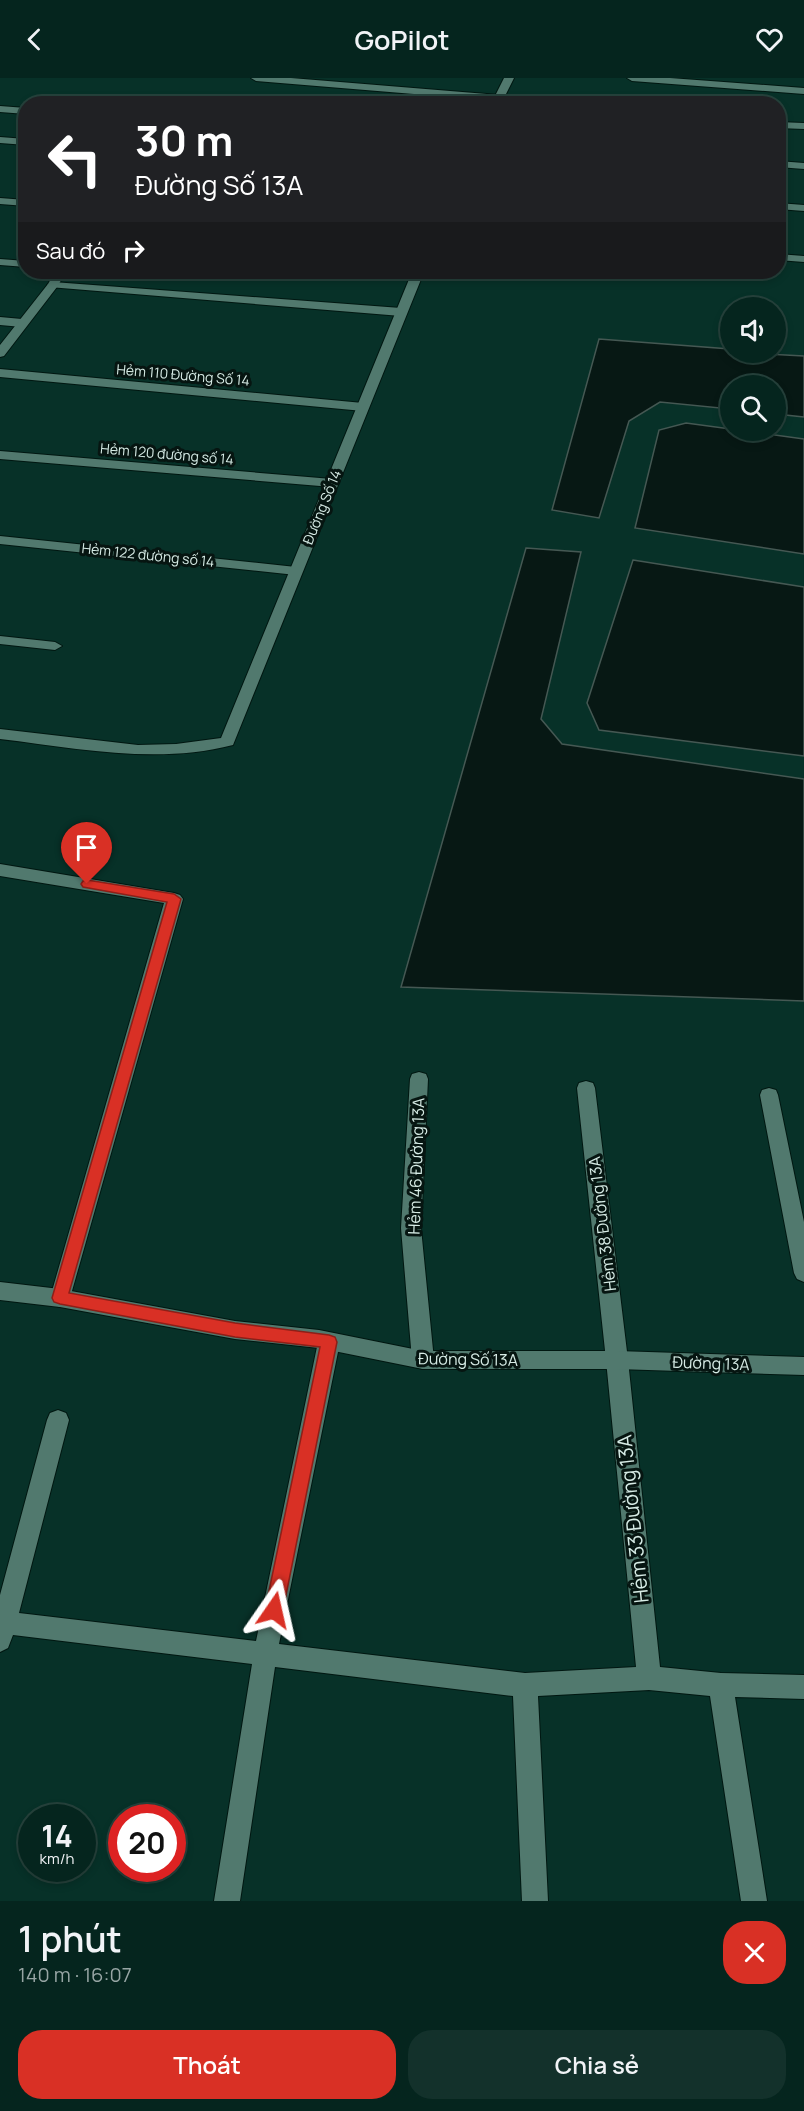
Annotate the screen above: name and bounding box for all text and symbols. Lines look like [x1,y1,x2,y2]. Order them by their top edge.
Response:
text: GoPilot [354,21,450,58]
icon: back [18,23,51,56]
icon: heart [753,23,786,56]
text: 30 m [135,111,233,169]
icon: left [36,120,114,198]
text: Đường Số 13A [135,166,303,203]
icon: right [117,234,150,267]
text: Sau đó [36,236,105,266]
map controls [720,297,786,441]
button: sound [720,297,786,363]
street label: Hẻm 110 Đường Số 14 [116,359,250,390]
button: search [720,375,786,441]
street label: Hẻm 120 đường số 14 [100,438,235,469]
street label: Đường Số 14 [298,467,345,547]
street label: Hẻm 122 đường số 14 [81,538,215,571]
pin [61,822,112,884]
icon: arrive [70,831,103,864]
street label: Hẻm 46 Đường 13A [403,1097,429,1235]
street label: Hẻm 38 Đường 13A [583,1155,621,1293]
street label: Đường Số 13A [418,1347,518,1371]
street label: Đường 13A [672,1351,750,1375]
street label: Hẻm 33 Đường 13A [610,1433,655,1605]
position arrow [242,1578,306,1642]
speed limit sign: 20 [108,1804,186,1882]
text: 14 [41,1815,73,1856]
text: km/h [40,1848,74,1869]
text: 1 phút [18,1914,122,1963]
button: close [723,1921,786,1984]
text: 140 m · 16:07 [18,1961,132,1988]
button: Thoát [18,2030,396,2099]
button: Chia sẻ [408,2030,786,2099]

